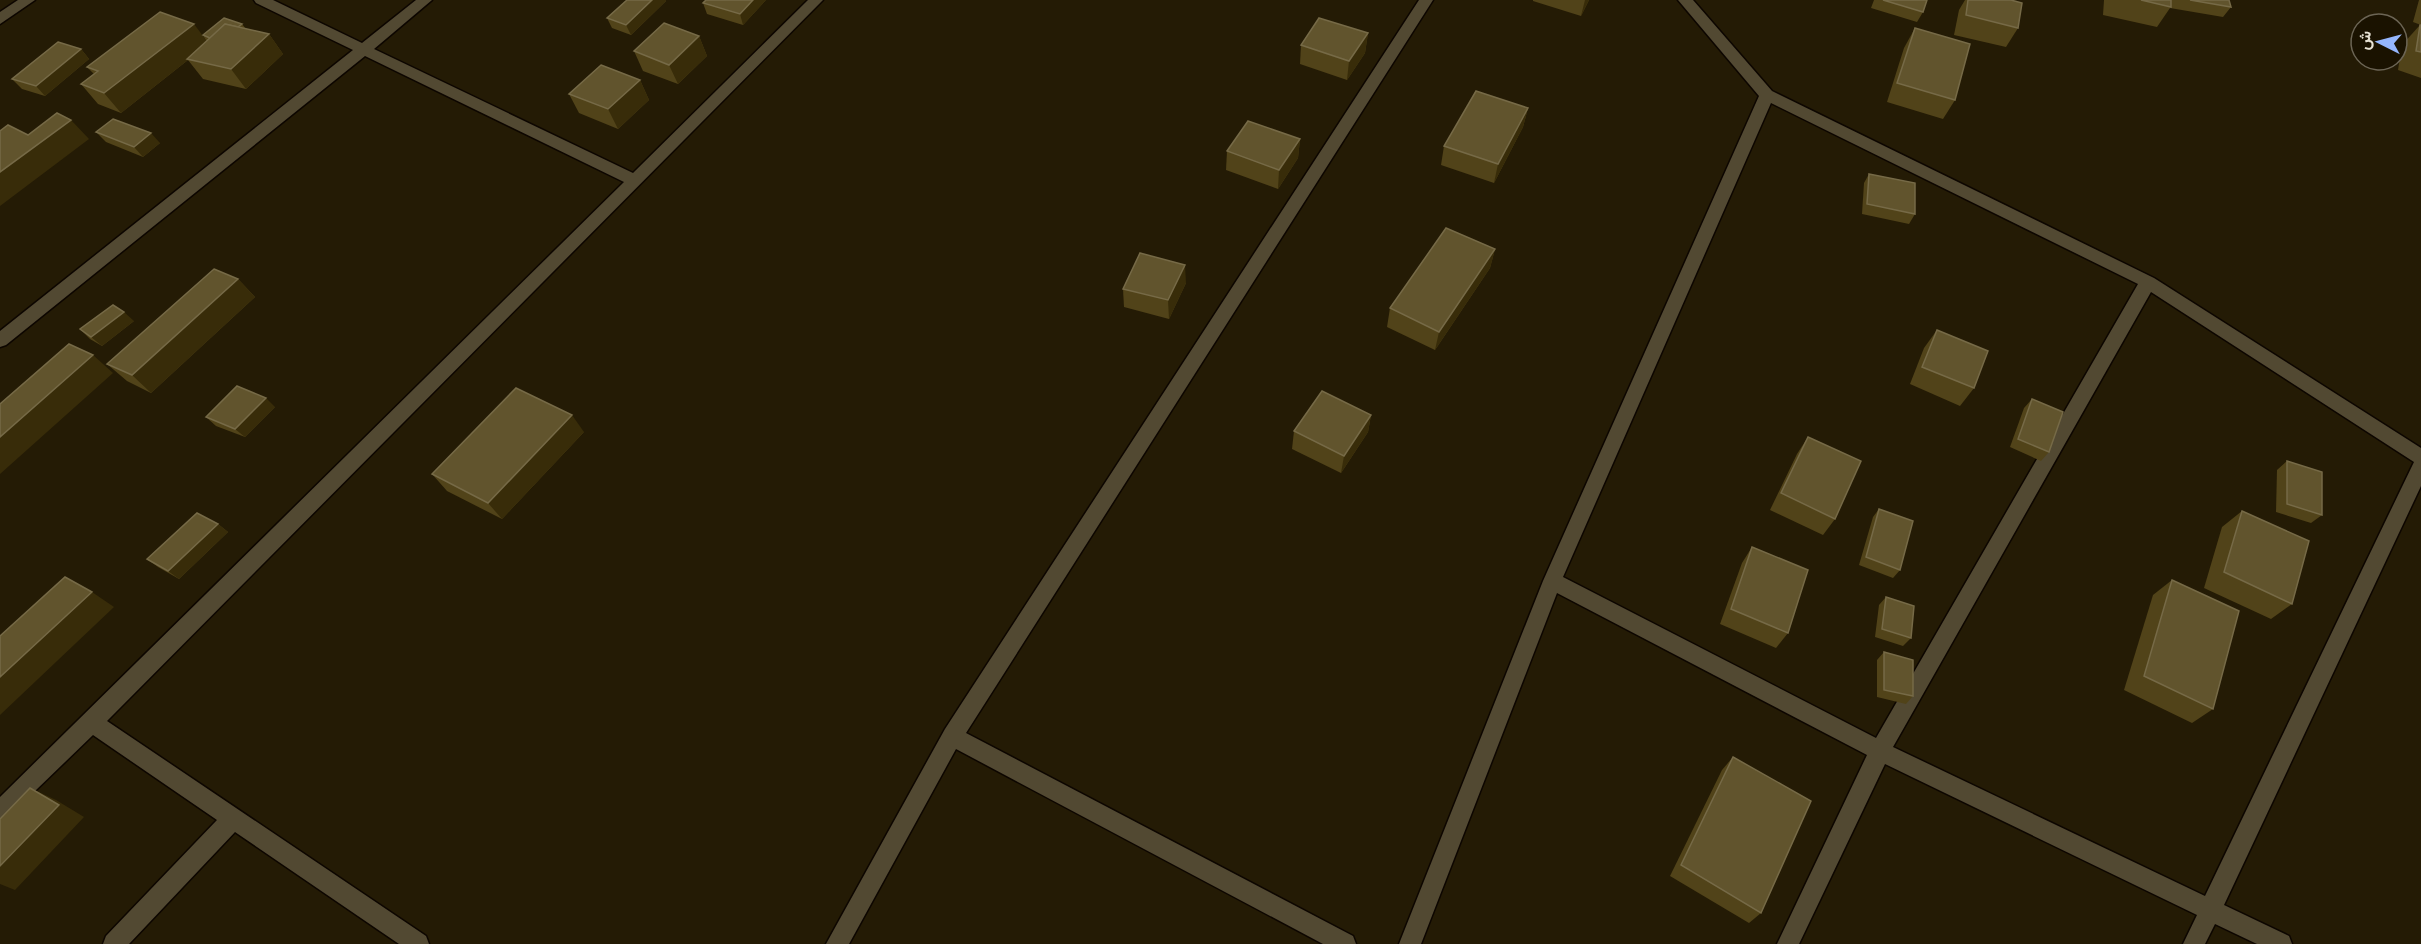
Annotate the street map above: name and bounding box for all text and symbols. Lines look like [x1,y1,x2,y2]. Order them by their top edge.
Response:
north arrow [2349,12,2409,72]
text: ش [2353,30,2375,51]

